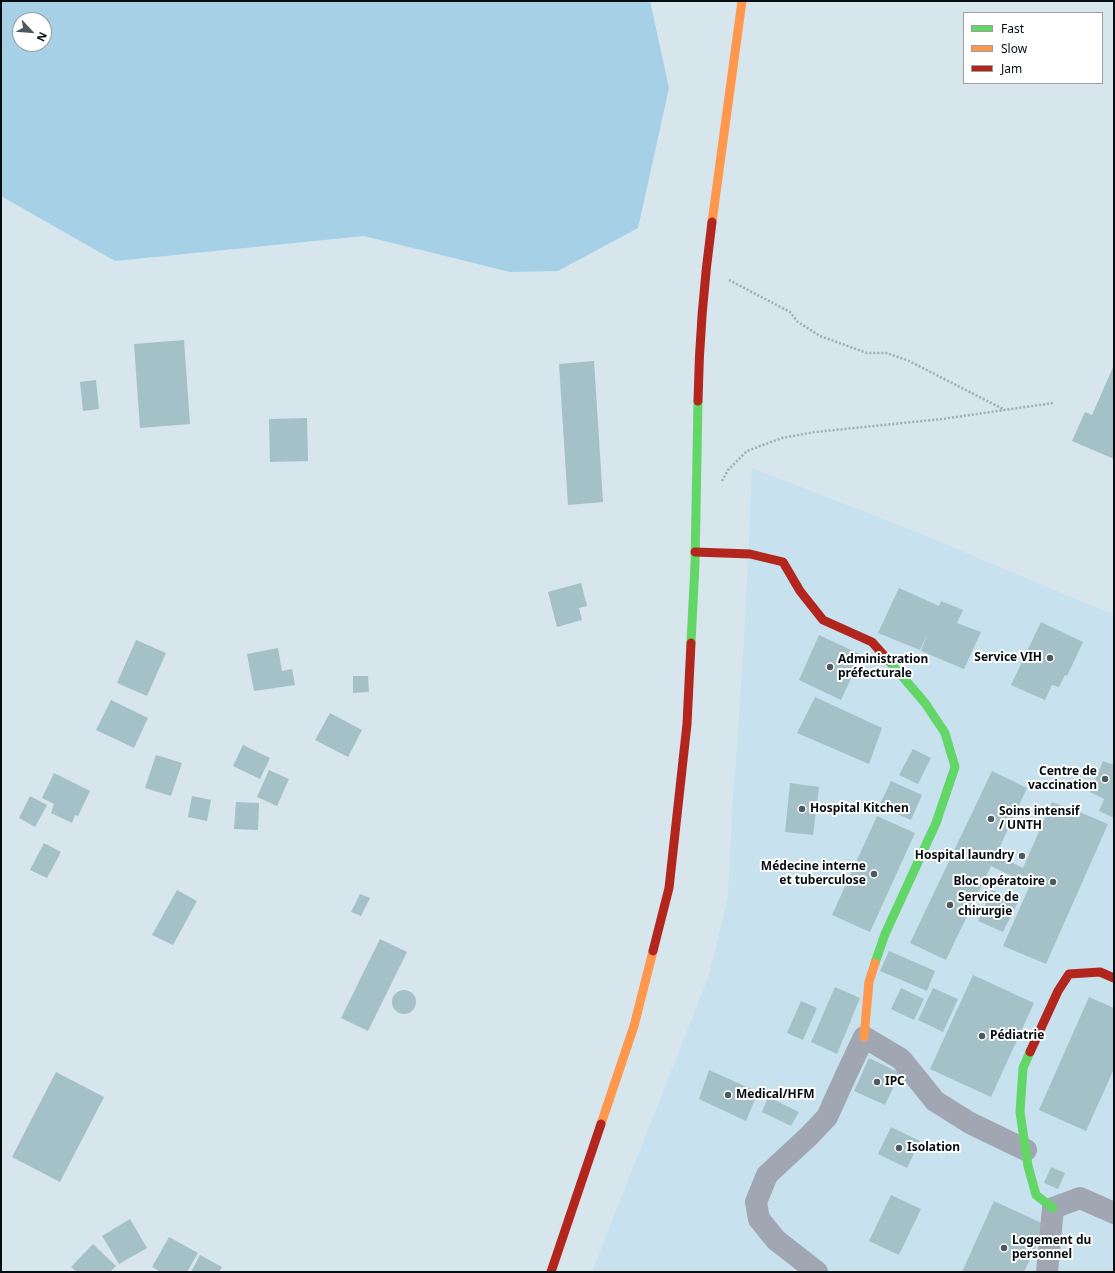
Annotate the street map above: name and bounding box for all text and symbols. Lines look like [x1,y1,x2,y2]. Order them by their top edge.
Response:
north arrow [12,12,52,52]
legend [963,12,1103,84]
text: Fast [1001,20,1024,37]
text: N [34,30,51,44]
text: Slow [1001,40,1027,57]
text: Jam [1001,60,1022,77]
place label: Service VIH [974,651,1042,665]
place label: Administration préfecturale [838,653,928,681]
marker: Service VIH [1045,653,1055,663]
marker: Administration préfecturale [825,662,835,672]
place label: Centre de vaccination [1028,765,1097,793]
marker: Centre de vaccination [1100,774,1110,784]
place label: Hospital Kitchen [810,802,909,816]
marker: Hospital Kitchen [797,804,807,814]
place label: Soins intensif / UNTH [999,805,1079,833]
marker: Soins intensif / UNTH [986,814,996,824]
place label: Hospital laundry [915,849,1014,863]
marker: Hospital laundry [1017,851,1027,861]
place label: Médecine interne et tuberculose [761,860,866,888]
marker: Médecine interne et tuberculose [869,869,879,879]
place label: Bloc opératoire [953,875,1045,889]
marker: Bloc opératoire [1048,877,1058,887]
place label: Service de chirurgie [958,891,1019,919]
marker: Service de chirurgie [945,900,955,910]
place label: Pédiatrie [990,1029,1044,1043]
marker: Pédiatrie [977,1031,987,1041]
place label: IPC [885,1075,905,1089]
marker: IPC [872,1077,882,1087]
place label: Medical/HFM [736,1088,815,1102]
marker: Medical/HFM [723,1090,733,1100]
place label: Isolation [907,1141,960,1155]
marker: Isolation [894,1143,904,1153]
place label: Logement du personnel [1012,1234,1091,1262]
marker: Logement du personnel [999,1243,1009,1253]

